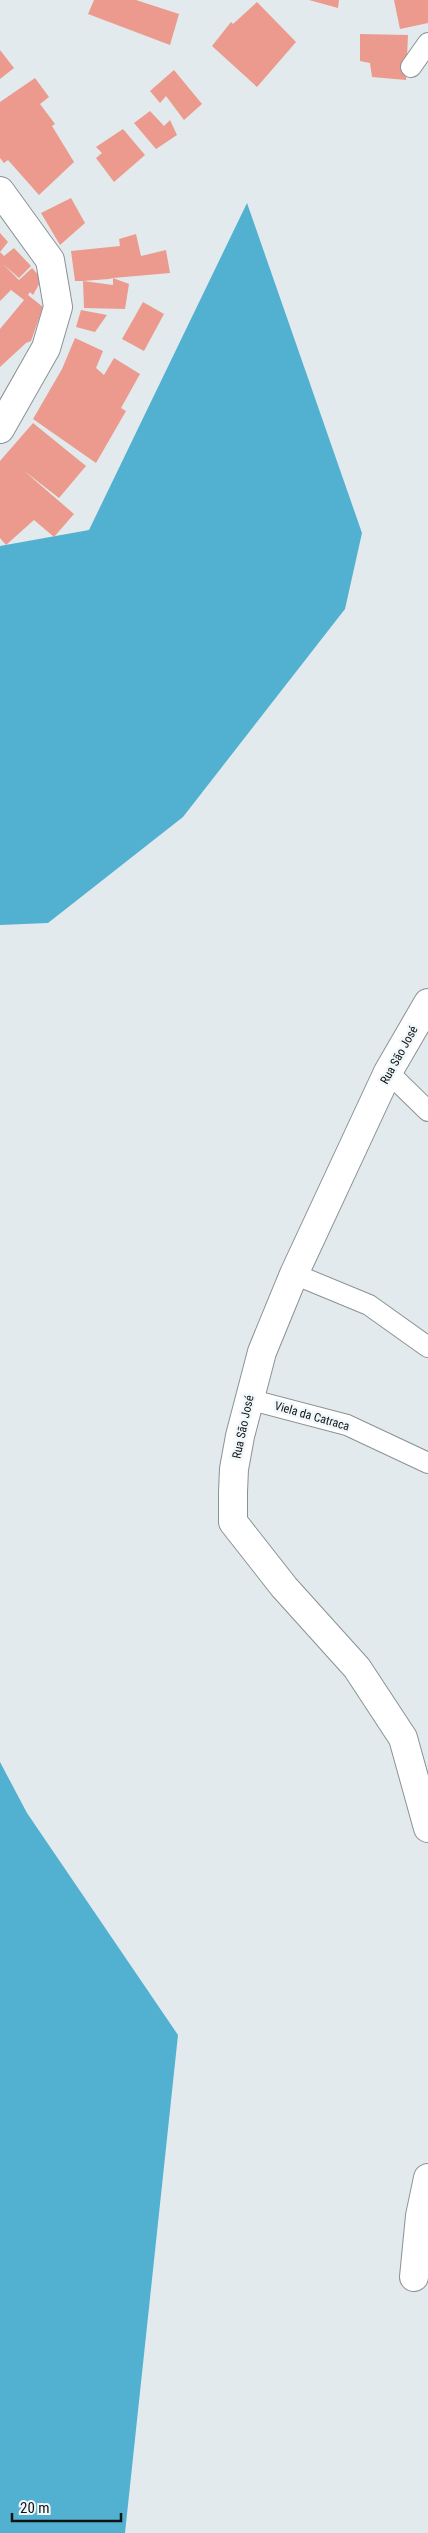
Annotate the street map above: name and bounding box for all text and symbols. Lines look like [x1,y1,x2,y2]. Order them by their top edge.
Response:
street label: Rua São José [377,1023,421,1087]
street label: Rua São José [229,1394,257,1460]
street label: Viela da Catraca [273,1399,351,1433]
scale bar [12,2490,121,2522]
text: 20 m [20,2499,50,2517]

